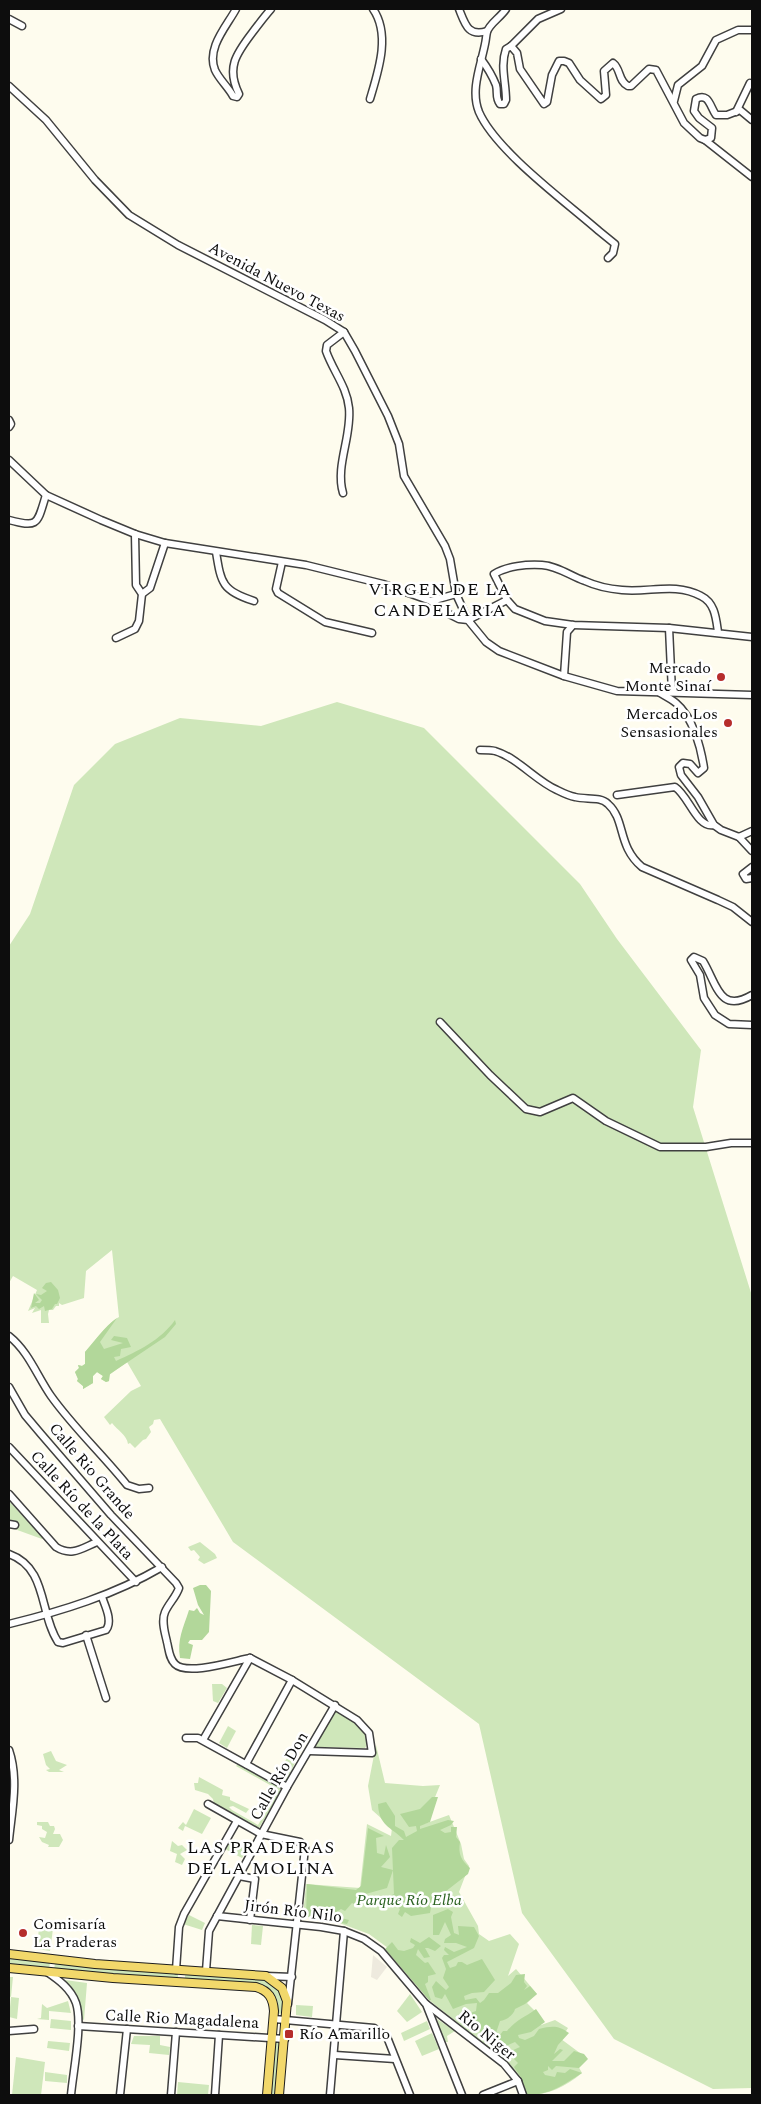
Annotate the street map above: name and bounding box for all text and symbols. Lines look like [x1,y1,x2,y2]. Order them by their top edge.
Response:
street label: Avenida Nuevo Texas [204,236,350,328]
district label: VIRGEN DE LA CANDELARIA [368,576,512,624]
place label: Mercado Monte Sinaí [625,656,712,698]
marker: Mercado Monte Sinaí [715,671,727,683]
place label: Mercado Los Sensasionales [620,702,718,744]
marker: Mercado Los Sensasionales [722,717,734,729]
street label: Calle Rio Grande [43,1417,141,1525]
street label: Calle Río de la Plata [25,1445,139,1565]
street label: Calle Río Don [244,1727,314,1825]
district label: LAS PRADERAS DE LA MOLINA [187,1834,335,1882]
park label: Parque Río Elba [356,1888,462,1912]
street label: Jirón Río Nilo [243,1893,343,1929]
place label: Comisaría La Praderas [33,1912,117,1954]
marker: Comisaría La Praderas [17,1927,29,1939]
street label: Calle Rio Magadalena [104,2003,260,2035]
street label: Rio Niger [453,2004,521,2066]
place label: Río Amarillo [299,2022,390,2046]
marker: Río Amarillo [283,2028,295,2040]

